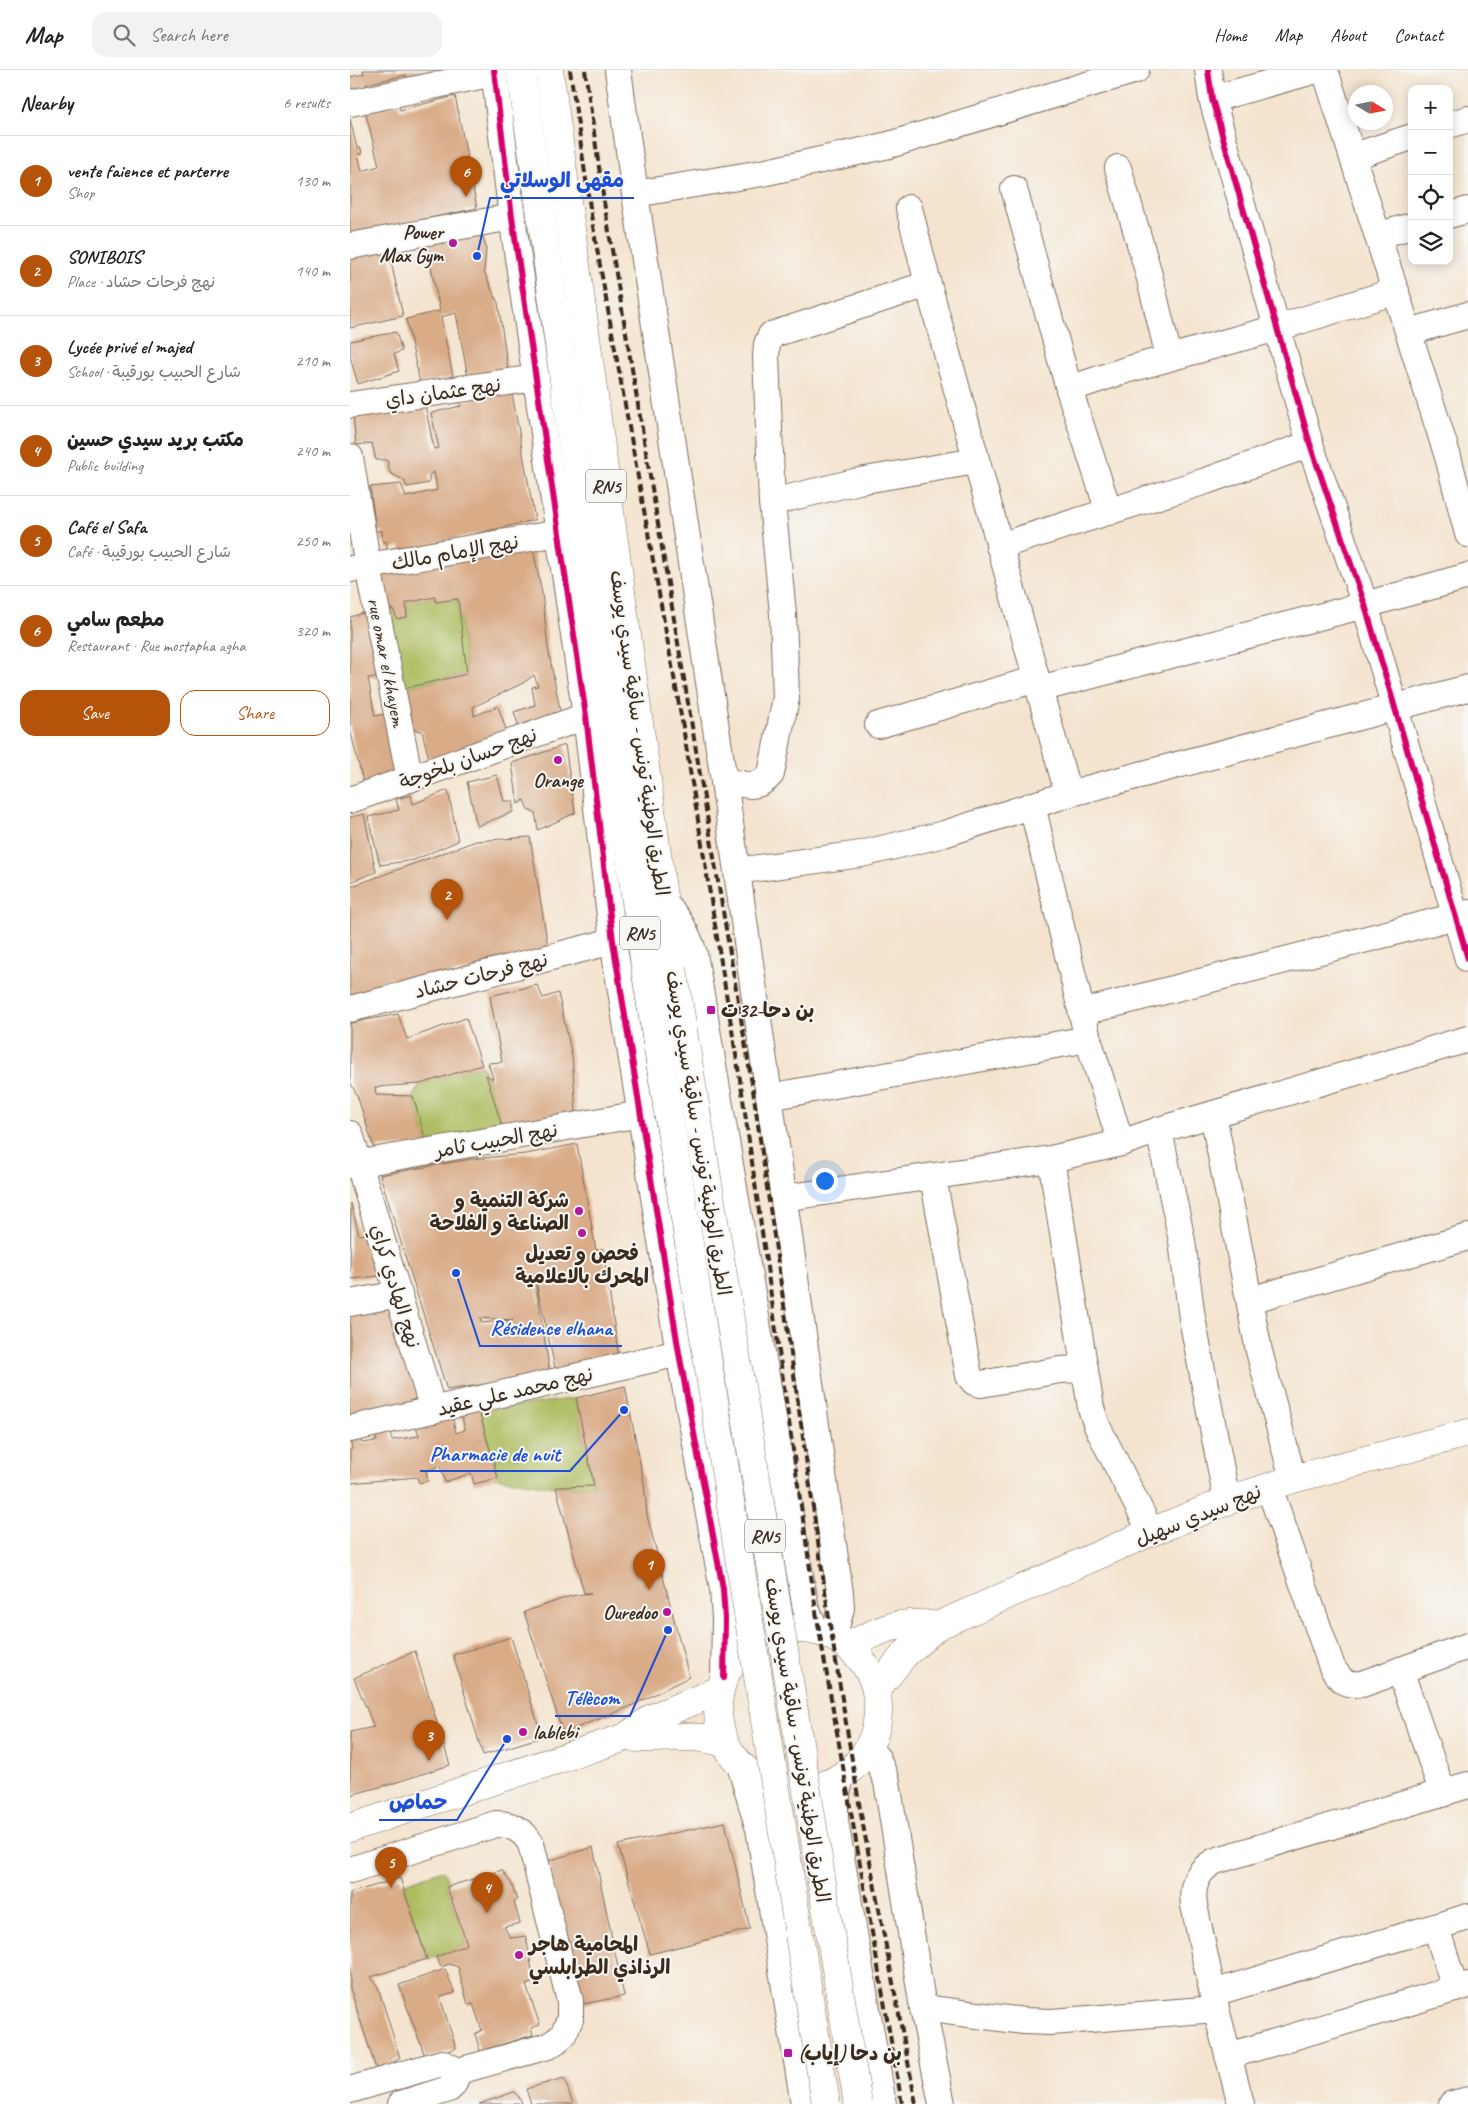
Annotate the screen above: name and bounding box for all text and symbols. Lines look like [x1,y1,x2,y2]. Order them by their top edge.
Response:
search box [92,12,442,57]
text: Map [25,20,62,50]
icon: search [110,21,138,49]
text: Search here [150,23,228,47]
text: Home [1214,24,1247,46]
text: Map [1275,24,1302,46]
text: About [1330,24,1366,46]
text: Contact [1394,24,1443,46]
north arrow [1348,85,1393,130]
map controls [1408,85,1453,265]
button: + [1408,85,1453,130]
text: Nearby [20,90,73,116]
text: 6 results [283,93,330,113]
button: − [1408,130,1453,175]
pin: 6 [450,156,482,197]
text: vente faience et parterre [67,159,228,183]
callout: مقهى الوسلاتي [490,162,634,198]
text: مقهى الوسلاتي [500,167,624,199]
text: 1 [32,171,40,191]
text: 130 m [296,171,330,191]
button: locate [1408,175,1453,220]
text: Shop [67,183,94,203]
place label: Power Max Gym [379,220,446,269]
button: layers [1408,220,1453,265]
marker: Power Max Gym [447,237,459,249]
text: SONIBOIS [67,245,141,269]
text: 2 [32,261,40,281]
text: 140 m [296,261,330,281]
text: Place · نهج فرحات حشاد [67,272,215,292]
text: Lycée privé el majed [67,335,192,359]
text: 3 [32,351,40,371]
text: 210 m [296,351,330,371]
text: School · شارع الحبيب بورقيبة [67,362,241,382]
street label: نهج عثمان داي [384,372,503,415]
text: مكتب بريد سيدي حسين [67,428,244,452]
text: 4 [32,441,40,461]
text: 240 m [296,441,330,461]
text: Public building [67,456,143,476]
road number: RN5 [586,470,626,502]
text: Café el Safa [67,515,146,539]
street label: نهج الإمام مالك [390,529,521,578]
text: 5 [33,531,39,551]
text: 250 m [296,531,330,551]
text: Café · شارع الحبيب بورقيبة [67,542,231,562]
street label: الطريق الوطنية تونس - ساقية سيدي يوسف [602,569,675,898]
street label: rue omar el khayem [362,595,412,731]
text: مطعم سامي [67,608,165,632]
text: 6 [32,621,40,641]
text: 320 m [296,621,330,641]
text: Restaurant · Rue mostapha agha [67,636,245,656]
button: Save [20,690,170,736]
button: Share [180,690,330,736]
street label: نهج حسان بلخوجة [396,722,541,796]
marker: Orange [552,754,564,766]
place label: Orange [533,768,584,793]
pin: 2 [431,879,463,920]
road number: RN5 [620,916,660,950]
street label: نهج فرحات حشاد [412,947,551,1005]
street label: الطريق الوطنية تونس - ساقية سيدي يوسف [658,969,737,1298]
place label: بن دحا-32ت [721,998,814,1023]
marker: بن دحا-32ت [705,1004,717,1016]
street label: نهج الحبيب ثامر [430,1117,560,1165]
your location [812,1168,838,1194]
place label: شركة التنمية و الصناعة و الفلاحة [430,1188,569,1236]
marker: شركة التنمية و الصناعة و الفلاحة [573,1205,585,1217]
street label: نهج الهادي كراي [363,1221,426,1352]
marker: فحص و تعديل المحرك بالاعلامية [576,1227,588,1239]
place label: فحص و تعديل المحرك بالاعلامية [515,1241,649,1289]
callout: Résidence elhana [480,1310,622,1346]
text: Résidence elhana [490,1315,614,1341]
street label: نهج محمد علي عقيد [435,1361,597,1426]
callout: Pharmacie de nuit [420,1435,570,1471]
text: Pharmacie de nuit [430,1441,562,1467]
street label: نهج سيدي سهيل [1131,1479,1266,1554]
road number: RN5 [745,1520,785,1552]
pin: 1 [633,1549,665,1590]
street label: الطريق الوطنية تونس - ساقية سيدي يوسف [757,1576,836,1905]
place label: Ouredoo [603,1600,659,1625]
marker: Ouredoo [661,1606,673,1618]
callout: Télècom [555,1680,630,1716]
text: Télècom [564,1685,621,1711]
pin: 3 [413,1720,445,1761]
place label: lablebi [533,1720,580,1745]
marker: lablebi [517,1726,529,1738]
callout: حماص [379,1784,457,1820]
text: حماص [389,1789,447,1815]
pin: 5 [375,1847,407,1888]
pin: 4 [471,1872,503,1913]
place label: المحامية هاجر الرذاذي الطرابلسي [527,1932,670,1985]
marker: المحامية هاجر الرذاذي الطرابلسي [513,1949,525,1961]
place label: بن دحا (إياب) [798,2041,902,2066]
marker: بن دحا (إياب) [782,2047,794,2059]

